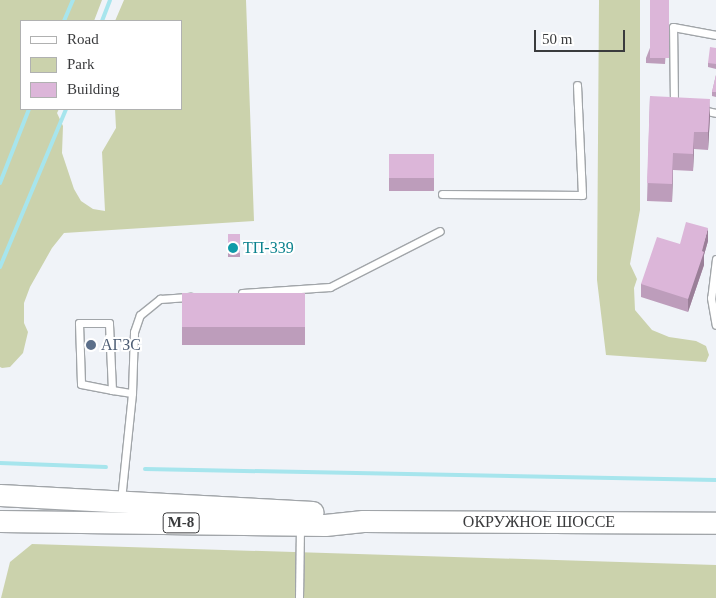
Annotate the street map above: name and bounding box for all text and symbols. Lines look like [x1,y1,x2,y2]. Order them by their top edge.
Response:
legend [20,20,182,110]
scale bar [536,20,627,52]
text: Road [67,31,99,47]
text: 50 m [542,31,572,47]
text: Park [67,56,95,72]
text: Building [67,81,120,97]
place label: ТП-339 [243,238,294,258]
marker: ТП-339 [227,242,239,254]
place label: АГЗС [101,335,141,355]
marker: АГЗС [85,339,97,351]
road number: М-8 [162,510,200,536]
street label: ОКРУЖНОЕ ШОССЕ [463,512,615,532]

